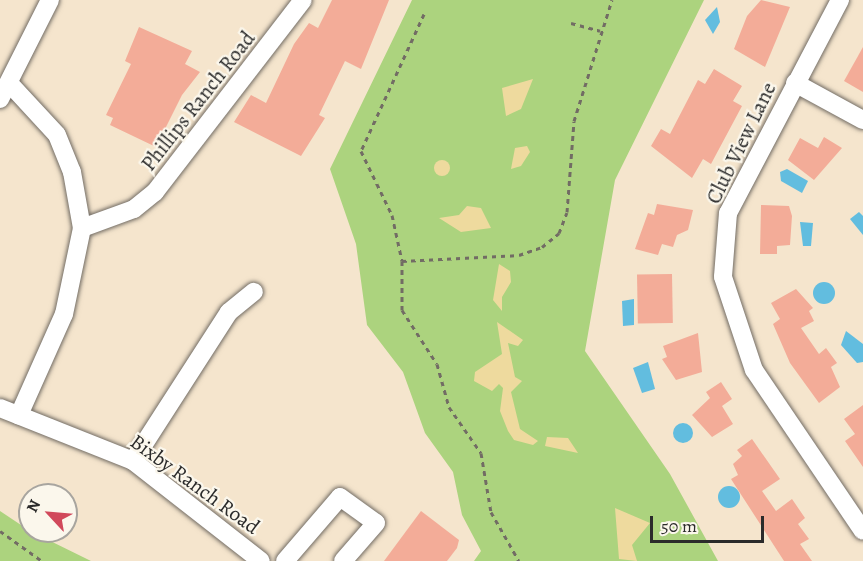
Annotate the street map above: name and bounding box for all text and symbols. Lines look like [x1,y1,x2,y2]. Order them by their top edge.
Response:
street label: Phillips Ranch Road [136,26,260,176]
street label: Club View Lane [701,78,781,208]
street label: Bixby Ranch Road [125,429,265,539]
north arrow [18,483,78,543]
text: N [21,496,46,516]
scale bar [653,504,767,542]
text: 50 m [661,514,697,538]

